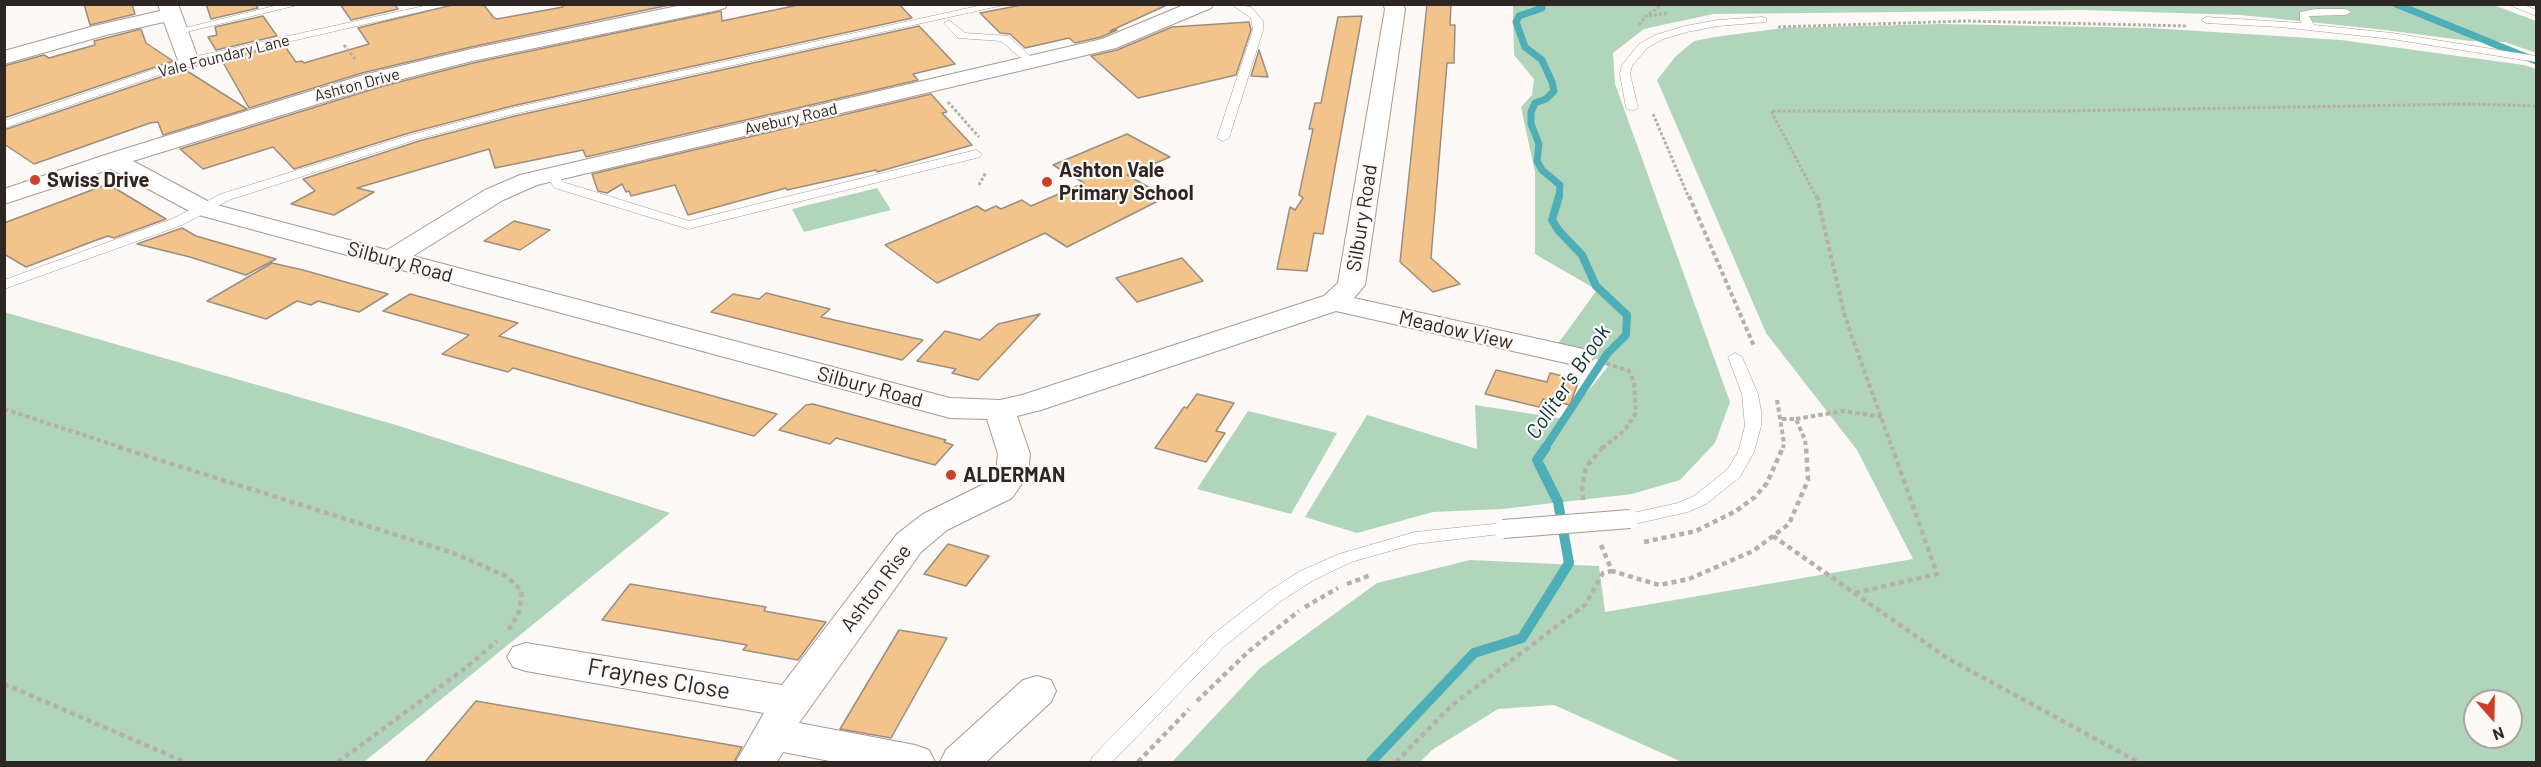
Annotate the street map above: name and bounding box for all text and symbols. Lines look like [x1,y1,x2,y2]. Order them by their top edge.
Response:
street label: Vale Foundary Lane [156,30,292,82]
street label: Ashton Drive [312,64,402,106]
street label: Avebury Road [743,99,839,139]
place label: Ashton Vale Primary School [1059,158,1194,205]
street label: Silbury Road [1342,163,1382,273]
place label: Swiss Drive [47,168,149,192]
marker: Swiss Drive [28,173,42,187]
marker: Ashton Vale Primary School [1040,175,1054,189]
street label: Silbury Road [345,236,455,288]
street label: Meadow View [1396,305,1516,355]
water label: Colliter's Brook [1520,320,1616,444]
street label: Silbury Road [815,361,925,413]
place label: ALDERMAN [963,463,1065,487]
marker: ALDERMAN [944,468,958,482]
street label: Ashton Rise [835,540,917,636]
street label: Fraynes Close [585,652,733,706]
north arrow [2463,689,2523,749]
text: N [2490,724,2507,745]

